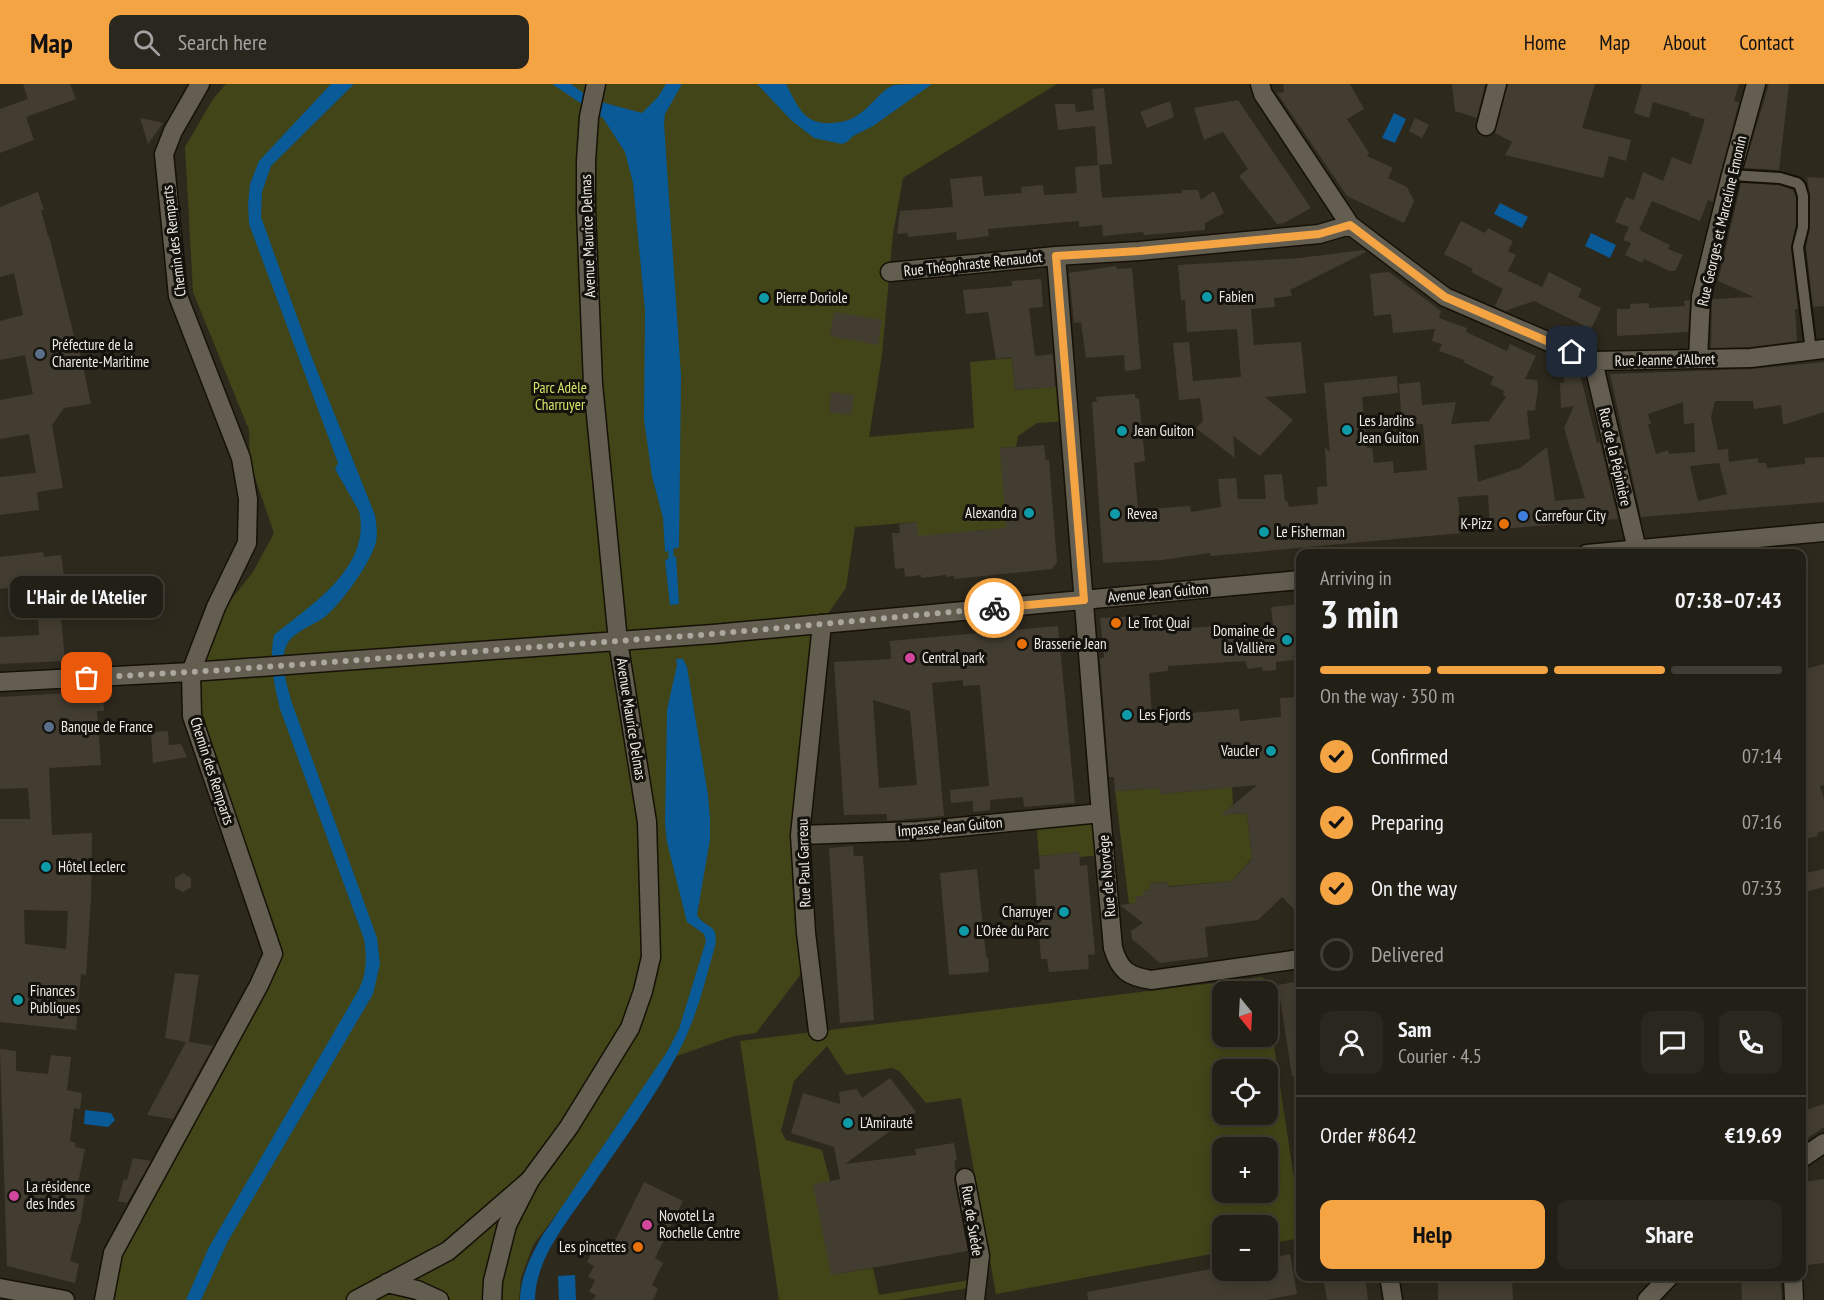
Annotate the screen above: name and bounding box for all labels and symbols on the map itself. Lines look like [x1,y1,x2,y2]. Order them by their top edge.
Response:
street label: Rue Georges et Marceline Emonin [1693,134,1750,308]
street label: Avenue Maurice Delmas [576,174,599,298]
street label: Chemin des Remparts [157,184,190,298]
street label: Rue Théophraste Renaudot [903,247,1043,280]
place label: Fabien [1219,287,1254,306]
place label: Pierre Doriole [776,288,848,307]
marker: Fabien [1200,290,1214,304]
marker: Pierre Doriole [757,291,771,305]
pin [1546,326,1597,377]
place label: Préfecture de la Charente-Maritime [52,335,149,371]
marker: Préfecture de la Charente-Maritime [33,347,47,361]
street label: Rue Jeanne d'Albret [1614,349,1716,370]
park label: Parc Adèle Charruyer [533,378,587,414]
street label: Rue de la Pépinière [1595,406,1636,508]
place label: Les Jardins Jean Guiton [1358,411,1419,447]
place label: Jean Guiton [1133,421,1194,440]
marker: Les Jardins Jean Guiton [1340,423,1354,437]
marker: Jean Guiton [1115,424,1129,438]
place label: Alexandra [965,503,1017,522]
place label: Revea [1127,504,1158,523]
marker: Alexandra [1022,506,1036,520]
place label: Carrefour City [1535,506,1606,525]
marker: Revea [1108,507,1122,521]
marker: Carrefour City [1516,509,1530,523]
place label: K-Pizz [1460,514,1492,533]
marker: K-Pizz [1497,517,1511,531]
place label: Le Fisherman [1276,522,1345,541]
marker: Le Fisherman [1257,525,1271,539]
callout: L'Hair de l'Atelier [10,576,164,618]
courier [964,578,1024,638]
street label: Avenue Jean Guiton [1107,579,1209,606]
place label: Le Trot Quai [1128,613,1190,632]
marker: Le Trot Quai [1109,616,1123,630]
place label: Domaine de la Vallière [1213,621,1275,657]
marker: Domaine de la Vallière [1280,633,1294,647]
place label: Brasserie Jean [1034,634,1107,653]
marker: Brasserie Jean [1015,637,1029,651]
place label: Central park [922,648,985,667]
marker: Central park [903,651,917,665]
pin [61,652,112,703]
street label: Avenue Maurice Delmas [612,656,651,781]
place label: Les Fjords [1139,705,1191,724]
marker: Les Fjords [1120,708,1134,722]
street label: Chemin des Remparts [186,715,239,827]
place label: Banque de France [61,717,153,736]
marker: Banque de France [42,720,56,734]
place label: Vaucler [1220,741,1260,760]
marker: Vaucler [1264,744,1278,758]
street label: Impasse Jean Guiton [897,812,1003,841]
street label: Rue Paul Garreau [792,818,815,908]
street label: Rue de Norvège [1093,834,1120,918]
place label: Hôtel Leclerc [58,857,126,876]
marker: Hôtel Leclerc [39,860,53,874]
place label: Charruyer [1002,902,1053,921]
marker: Charruyer [1057,905,1071,919]
place label: L'Orée du Parc [976,921,1049,940]
marker: L'Orée du Parc [957,924,971,938]
place label: Finances Publiques [30,981,80,1017]
north arrow [1212,981,1278,1047]
marker: Finances Publiques [11,993,25,1007]
place label: L'Amirauté [860,1113,913,1132]
marker: L'Amirauté [841,1116,855,1130]
place label: La résidence des Indes [26,1177,90,1213]
street label: Rue de Suède [958,1184,987,1257]
marker: La résidence des Indes [7,1189,21,1203]
place label: Novotel La Rochelle Centre [659,1206,740,1242]
marker: Novotel La Rochelle Centre [640,1218,654,1232]
place label: Les pincettes [559,1237,626,1256]
marker: Les pincettes [631,1240,645,1254]

